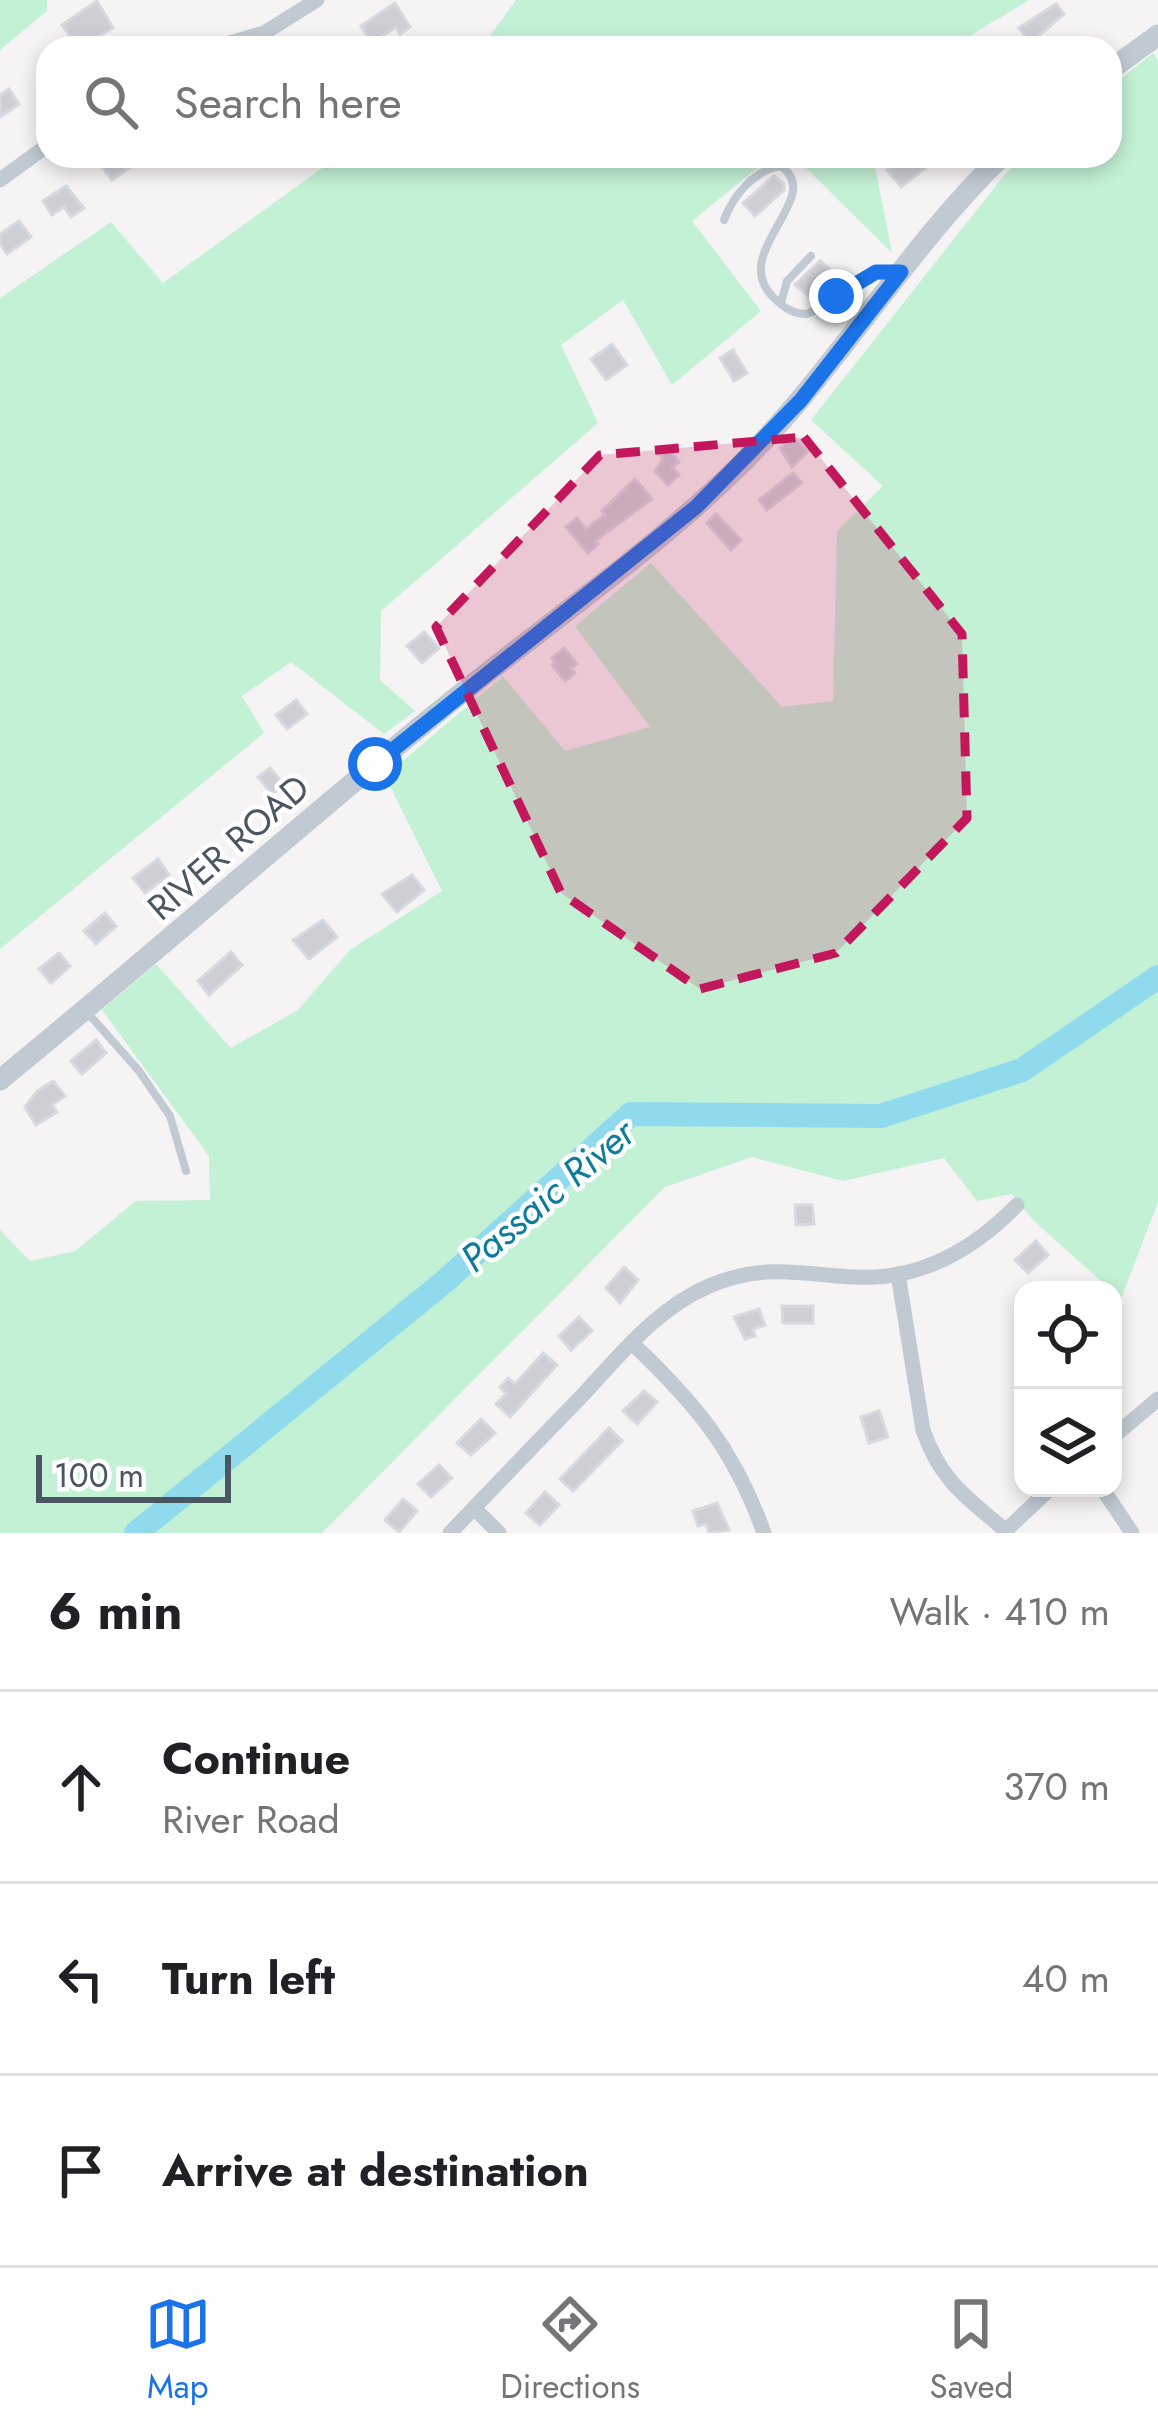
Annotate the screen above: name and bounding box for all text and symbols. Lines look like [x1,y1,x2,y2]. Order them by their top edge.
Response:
search box [36,36,1122,168]
icon: search [78,69,144,135]
text: Search here [174,70,402,135]
route end [809,269,863,323]
route start [348,737,402,791]
street label: RIVER ROAD [136,762,320,932]
water label: Passaic River [448,1104,649,1285]
map controls [1014,1281,1122,1497]
button: locate [1014,1281,1122,1389]
button: layers [1014,1389,1122,1497]
scale bar [36,1449,231,1502]
text: 100 m [54,1452,144,1499]
text: 6 min [48,1574,183,1648]
text: Walk · 410 m [889,1583,1110,1640]
text: Continue [162,1726,350,1791]
icon: ahead [48,1754,114,1820]
text: 370 m [1003,1758,1110,1815]
text: River Road [162,1791,340,1848]
icon: left [48,1946,114,2012]
text: Turn left [162,1946,335,2011]
text: 40 m [1022,1950,1110,2007]
icon: arrive [48,2138,114,2204]
text: Arrive at destination [162,2138,589,2203]
tab: Map [145,2291,211,2410]
tab: Directions [500,2291,640,2410]
tab: Saved [930,2291,1013,2410]

